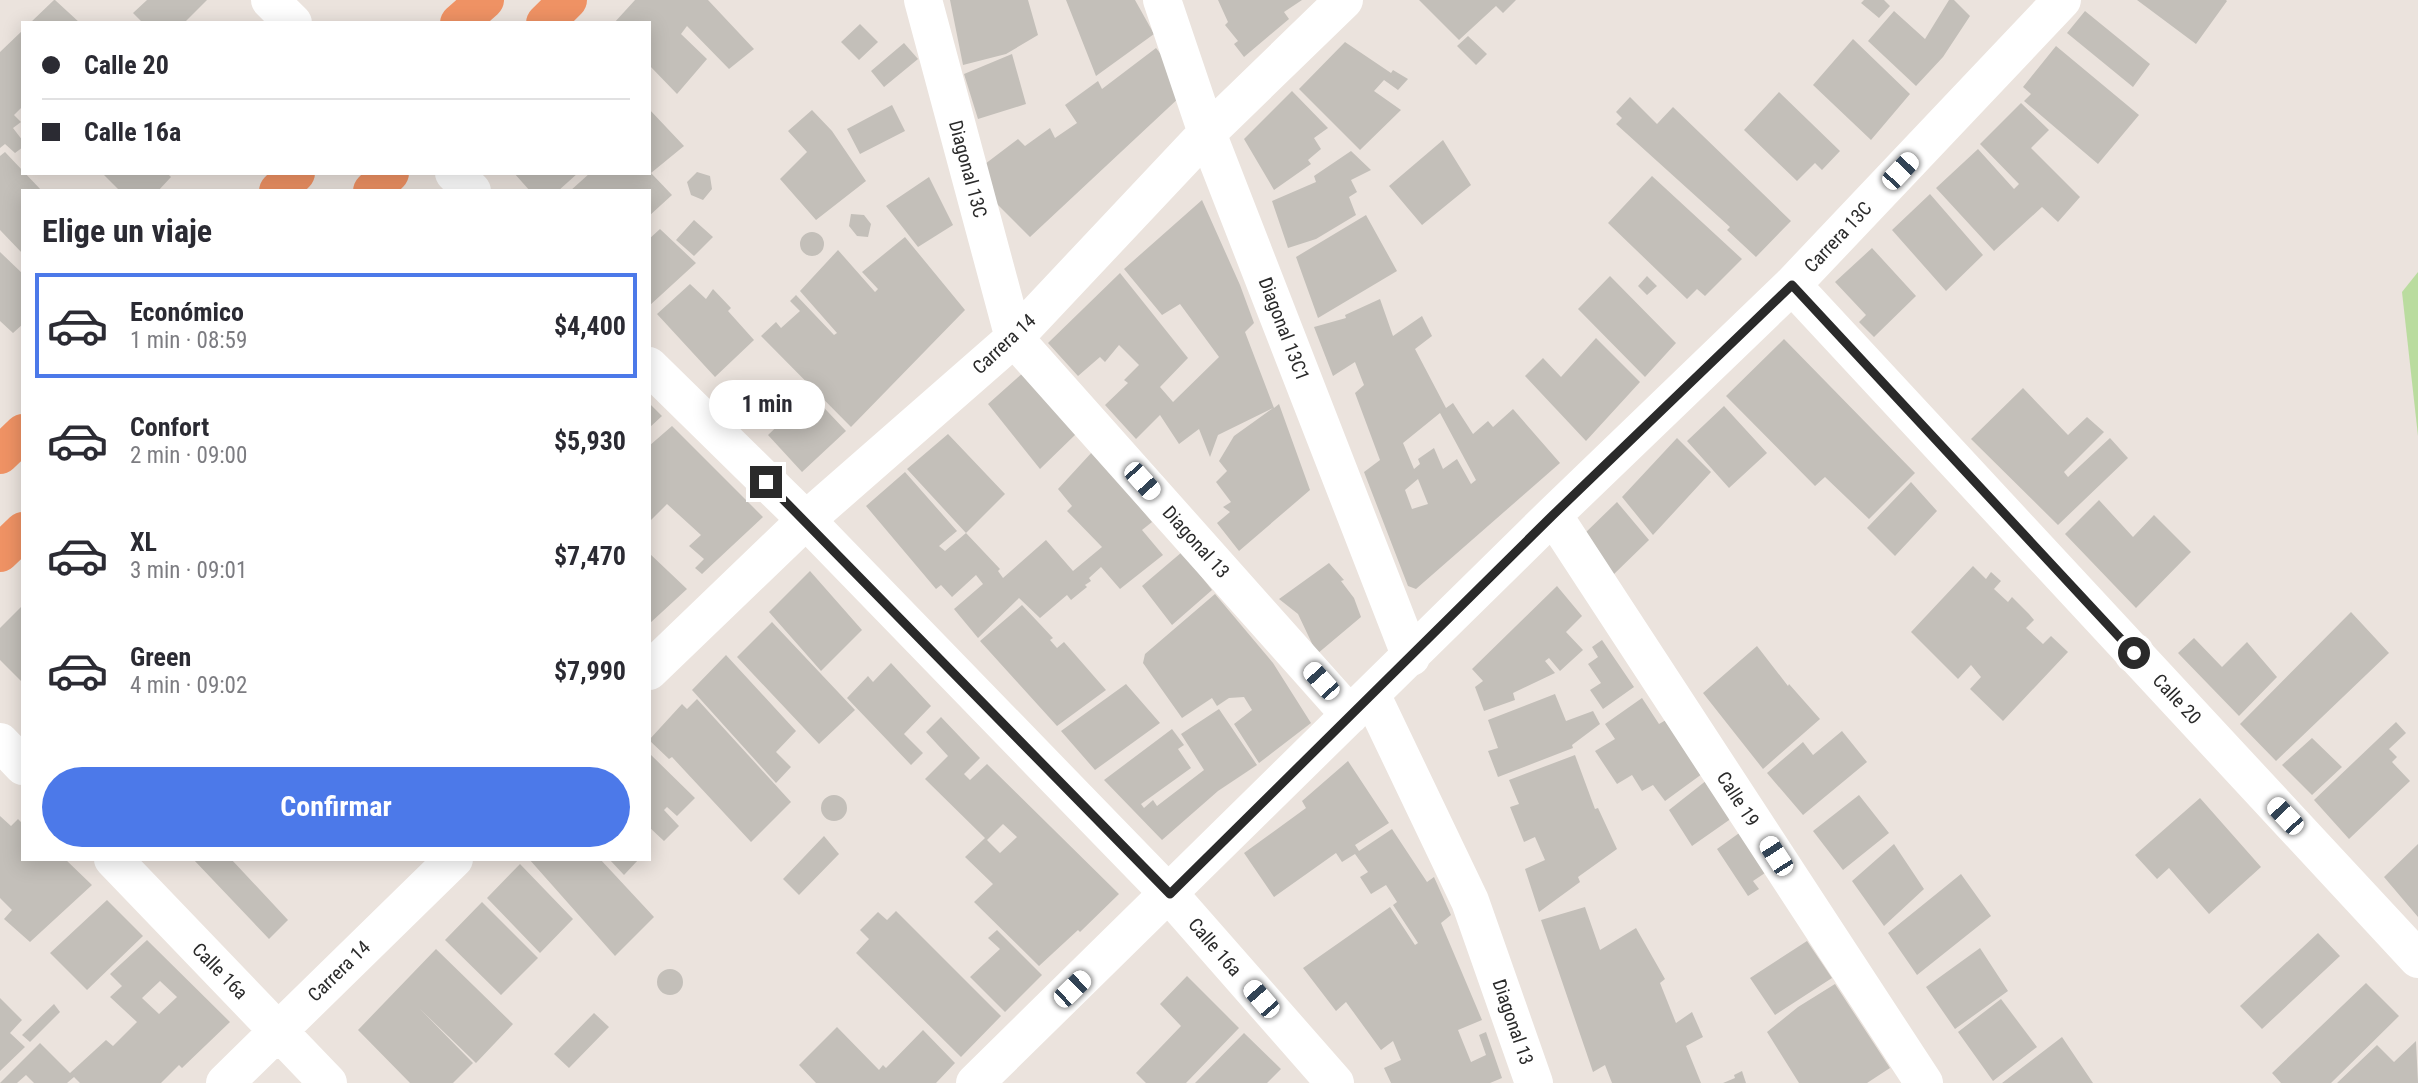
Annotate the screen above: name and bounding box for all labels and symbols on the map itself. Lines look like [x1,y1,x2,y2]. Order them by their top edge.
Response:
street label: Diagonal 13C [944,118,992,220]
car [1878,148,1923,194]
street label: Carrera 13C [1799,197,1877,277]
street label: Diagonal 13C1 [1254,274,1314,384]
street label: Carrera 14 [968,309,1040,379]
callout: 1 min [708,380,824,430]
car [1121,458,1164,504]
route end [750,466,782,498]
street label: Diagonal 13 [1158,501,1234,583]
route start [2118,637,2150,669]
car [1300,658,1343,704]
street label: Calle 20 [2148,669,2206,729]
street label: Calle 19 [1712,767,1764,831]
car [2263,793,2308,839]
car [1756,833,1797,879]
street label: Calle 16a [1183,913,1247,981]
street label: Carrera 14 [303,936,375,1006]
street label: Calle 16a [188,938,252,1004]
car [1050,967,1095,1011]
car [1240,976,1283,1022]
street label: Diagonal 13 [1488,976,1538,1068]

